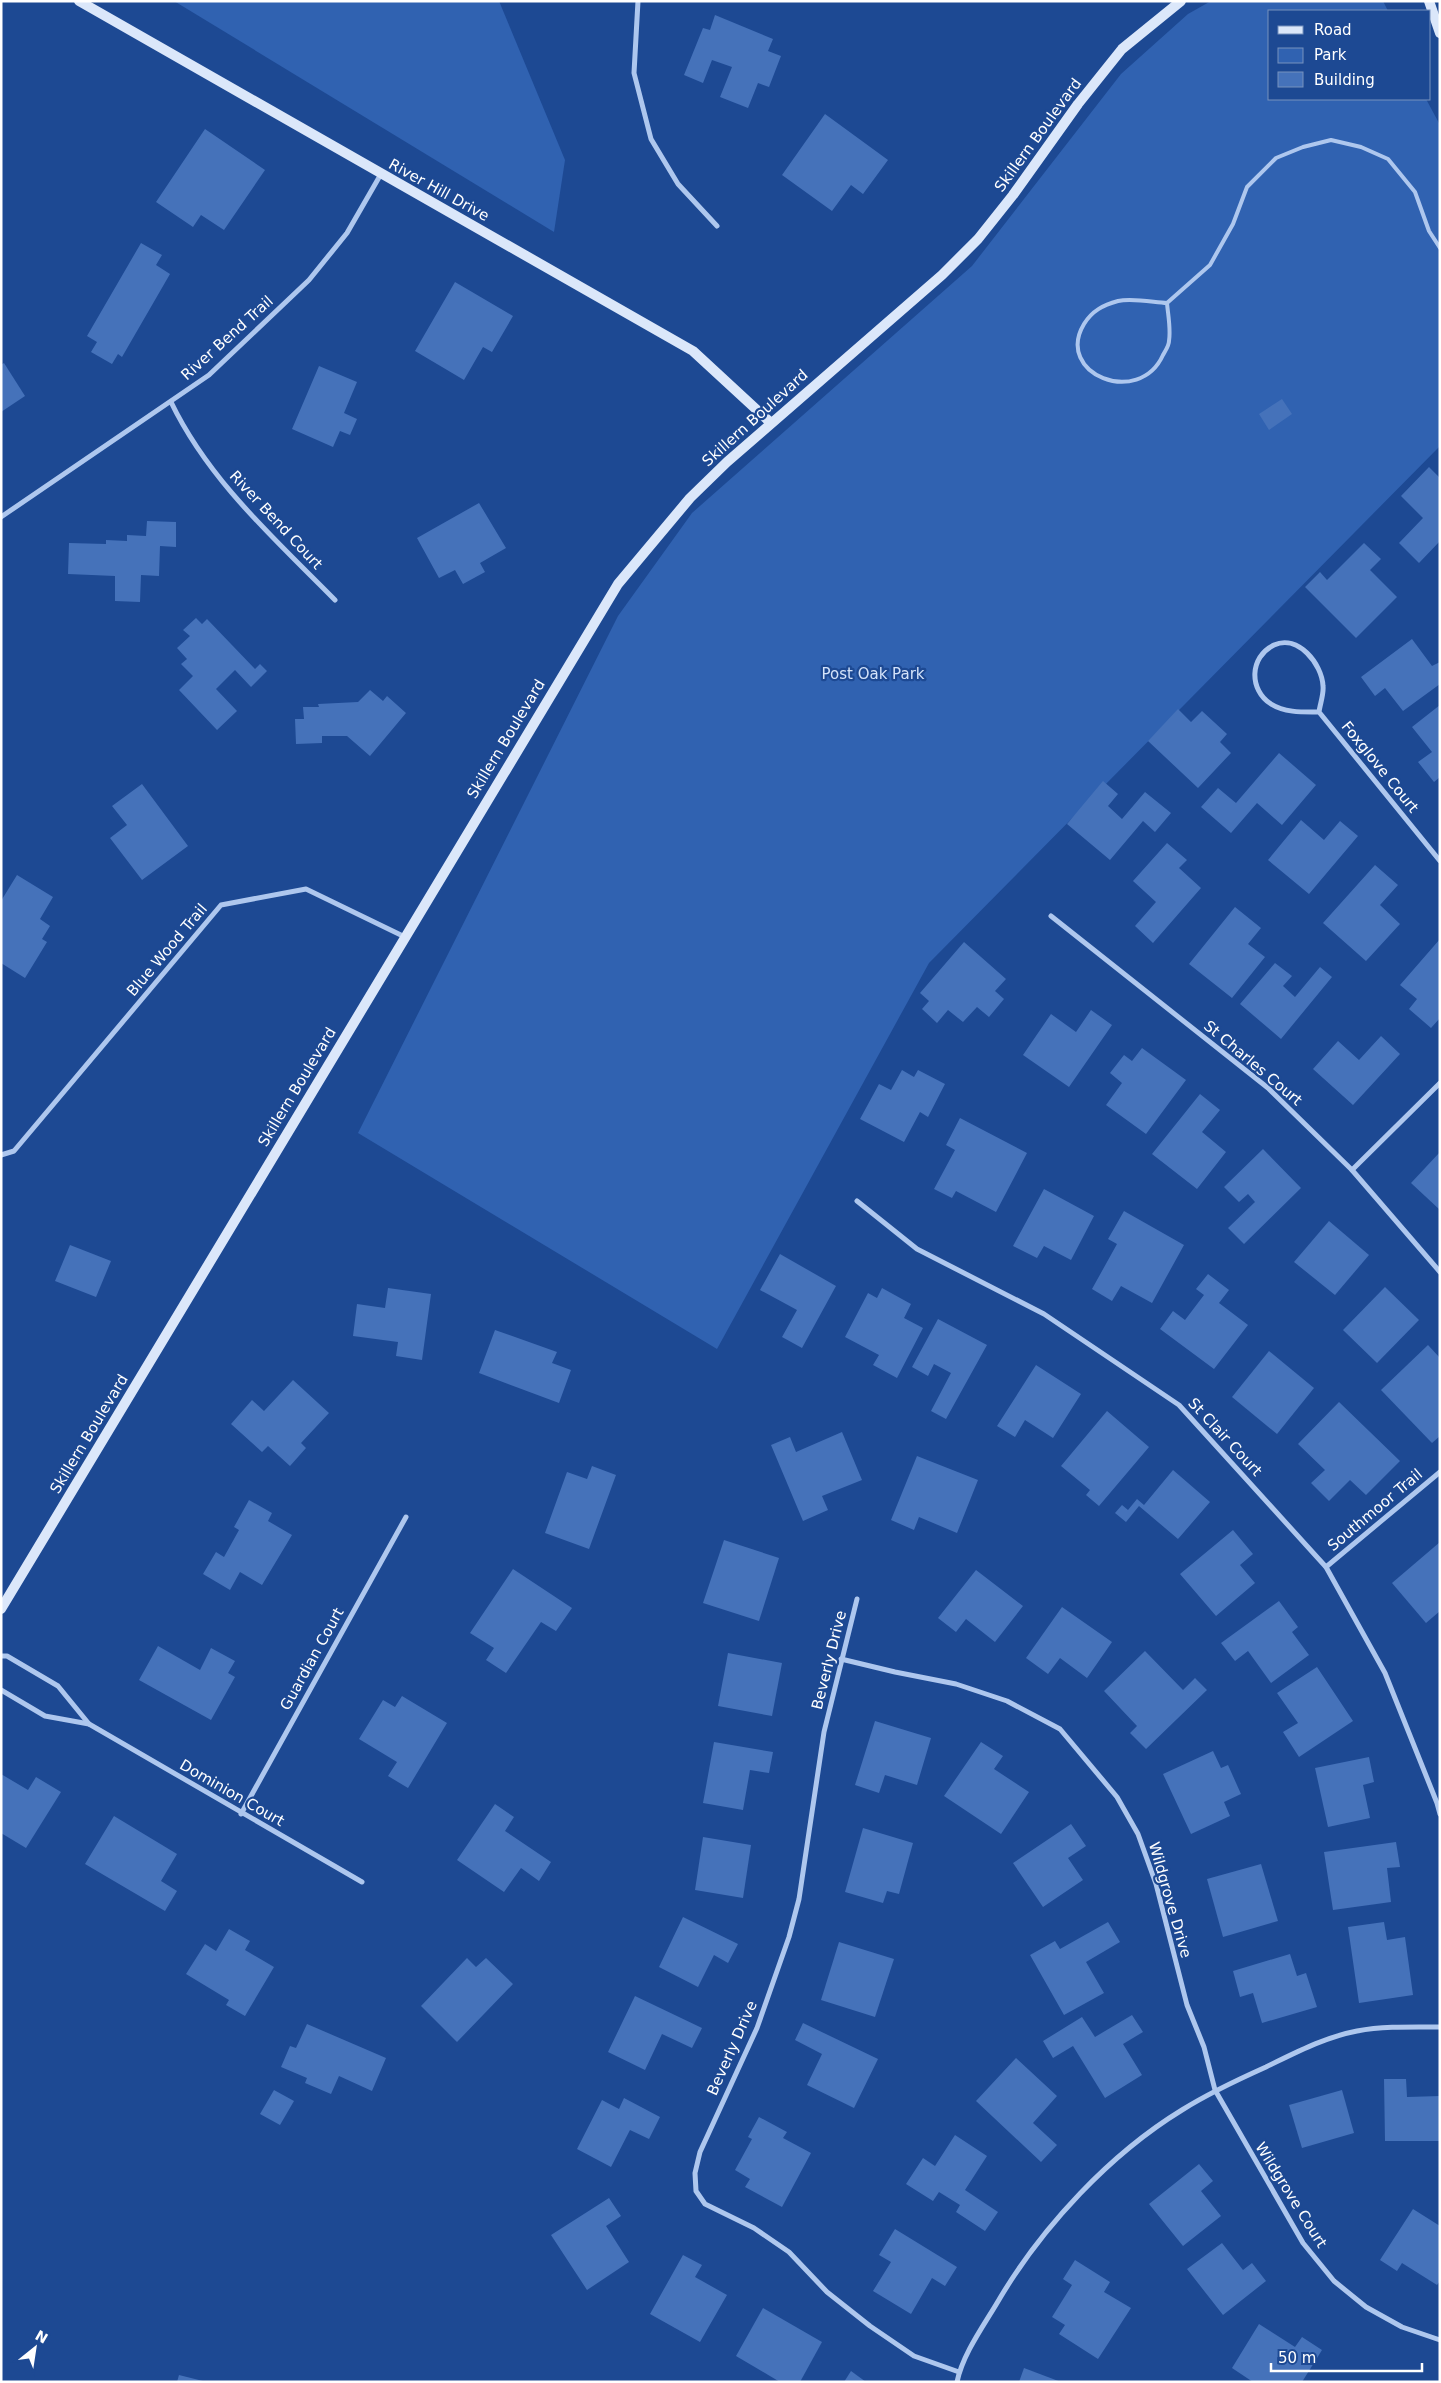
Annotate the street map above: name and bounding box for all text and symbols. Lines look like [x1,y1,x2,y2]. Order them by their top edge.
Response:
legend [1268,10,1431,100]
text: Road [1314,21,1352,39]
text: Park [1314,46,1347,64]
text: Building [1314,71,1375,89]
street label: Skillern Boulevard [991,75,1085,195]
street label: River Hill Drive [386,155,492,225]
street label: River Bend Trail [177,292,277,384]
street label: Skillern Boulevard [698,366,812,470]
street label: River Bend Court [226,467,326,573]
park label: Post Oak Park [821,665,925,683]
street label: Skillern Boulevard [463,676,549,802]
street label: Foxglove Court [1338,718,1423,817]
street label: Blue Wood Trail [123,900,211,1000]
street label: St Charles Court [1200,1017,1306,1109]
street label: Skillern Boulevard [254,1024,340,1150]
street label: Skillern Boulevard [46,1371,132,1497]
street label: St Clair Court [1184,1394,1266,1480]
street label: Southmoor Trail [1324,1465,1426,1555]
street label: Guardian Court [276,1604,348,1713]
street label: Beverly Drive [808,1609,850,1711]
street label: Dominion Court [176,1756,288,1830]
street label: Wildgrove Drive [1145,1840,1195,1960]
street label: Beverly Drive [703,1998,761,2098]
street label: Wildgrove Court [1251,2139,1331,2251]
north arrow [10,2323,60,2373]
text: N [32,2327,51,2347]
scale bar [1271,2340,1422,2372]
text: 50 m [1278,2349,1316,2367]

